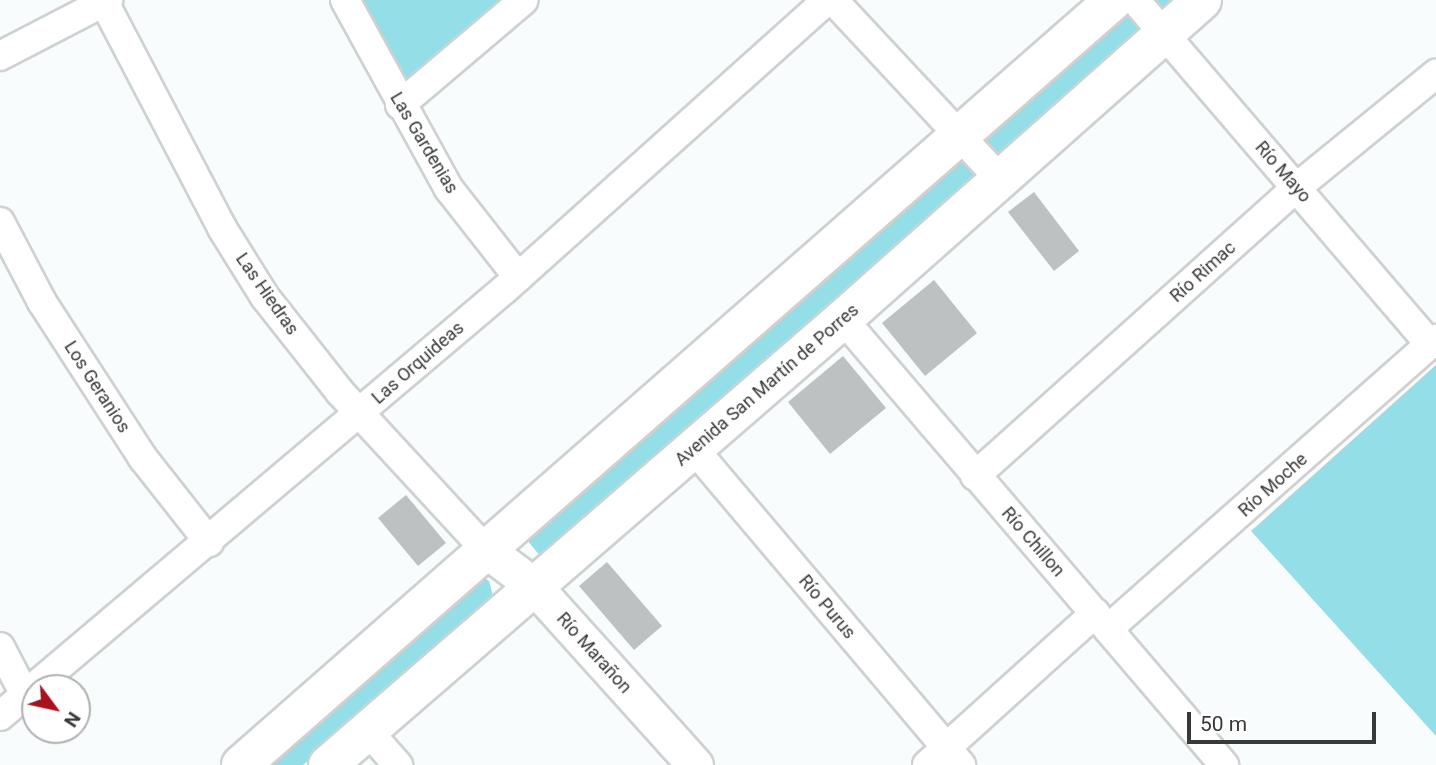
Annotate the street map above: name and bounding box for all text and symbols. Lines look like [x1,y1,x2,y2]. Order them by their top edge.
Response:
street label: Las Gardenias [385,88,463,198]
street label: Río Mayo [1250,137,1316,207]
street label: Río Rimac [1166,237,1240,307]
street label: Las Hiedras [231,249,303,339]
street label: Avenida San Martín de Porres [671,299,863,471]
street label: Las Orquideas [368,317,468,409]
street label: Los Geranios [59,337,135,437]
street label: Río Moche [1234,448,1312,522]
street label: Río Chillon [997,503,1069,581]
street label: Río Purus [794,571,860,643]
street label: Río Marañon [552,608,636,698]
north arrow [21,674,91,744]
scale bar [1191,698,1380,742]
text: N [59,708,86,732]
text: 50 m [1200,712,1247,736]

